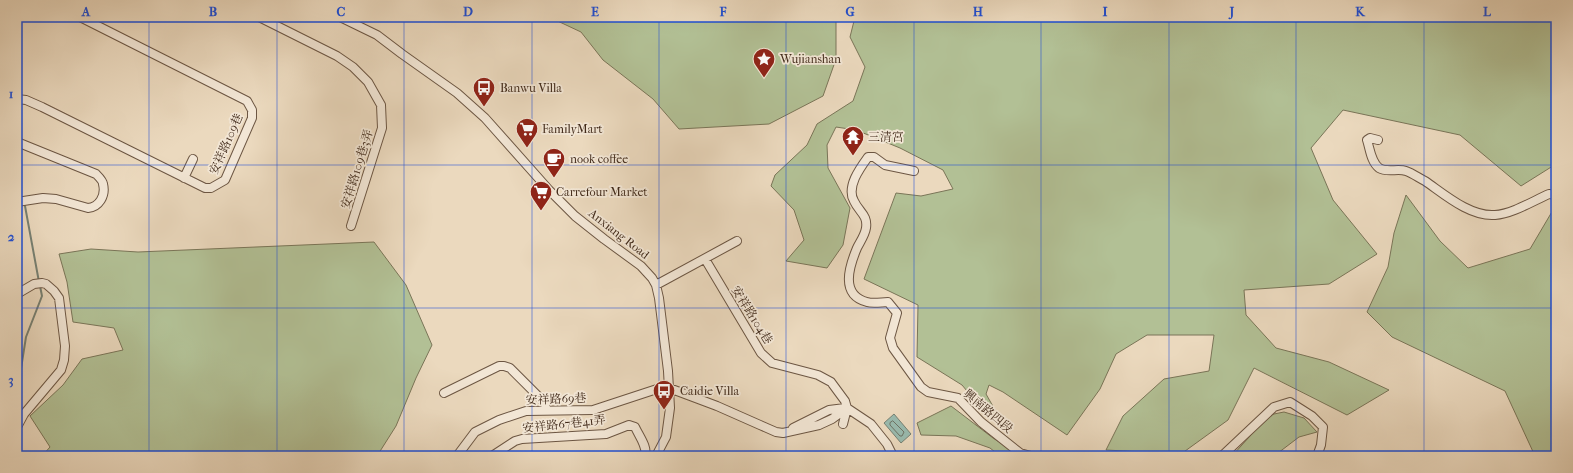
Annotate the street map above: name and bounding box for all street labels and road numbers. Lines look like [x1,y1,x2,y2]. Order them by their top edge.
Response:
street label: 安祥路109巷 [206,111,246,177]
street label: 安祥路109巷3弄 [338,128,376,210]
street label: Anxiang Road [585,205,652,262]
street label: 安祥路104巷 [729,283,775,347]
street label: 興南路四段 [961,386,1015,436]
street label: 安祥路69巷 [525,391,587,407]
street label: 安祥路67巷41弄 [522,413,606,435]

